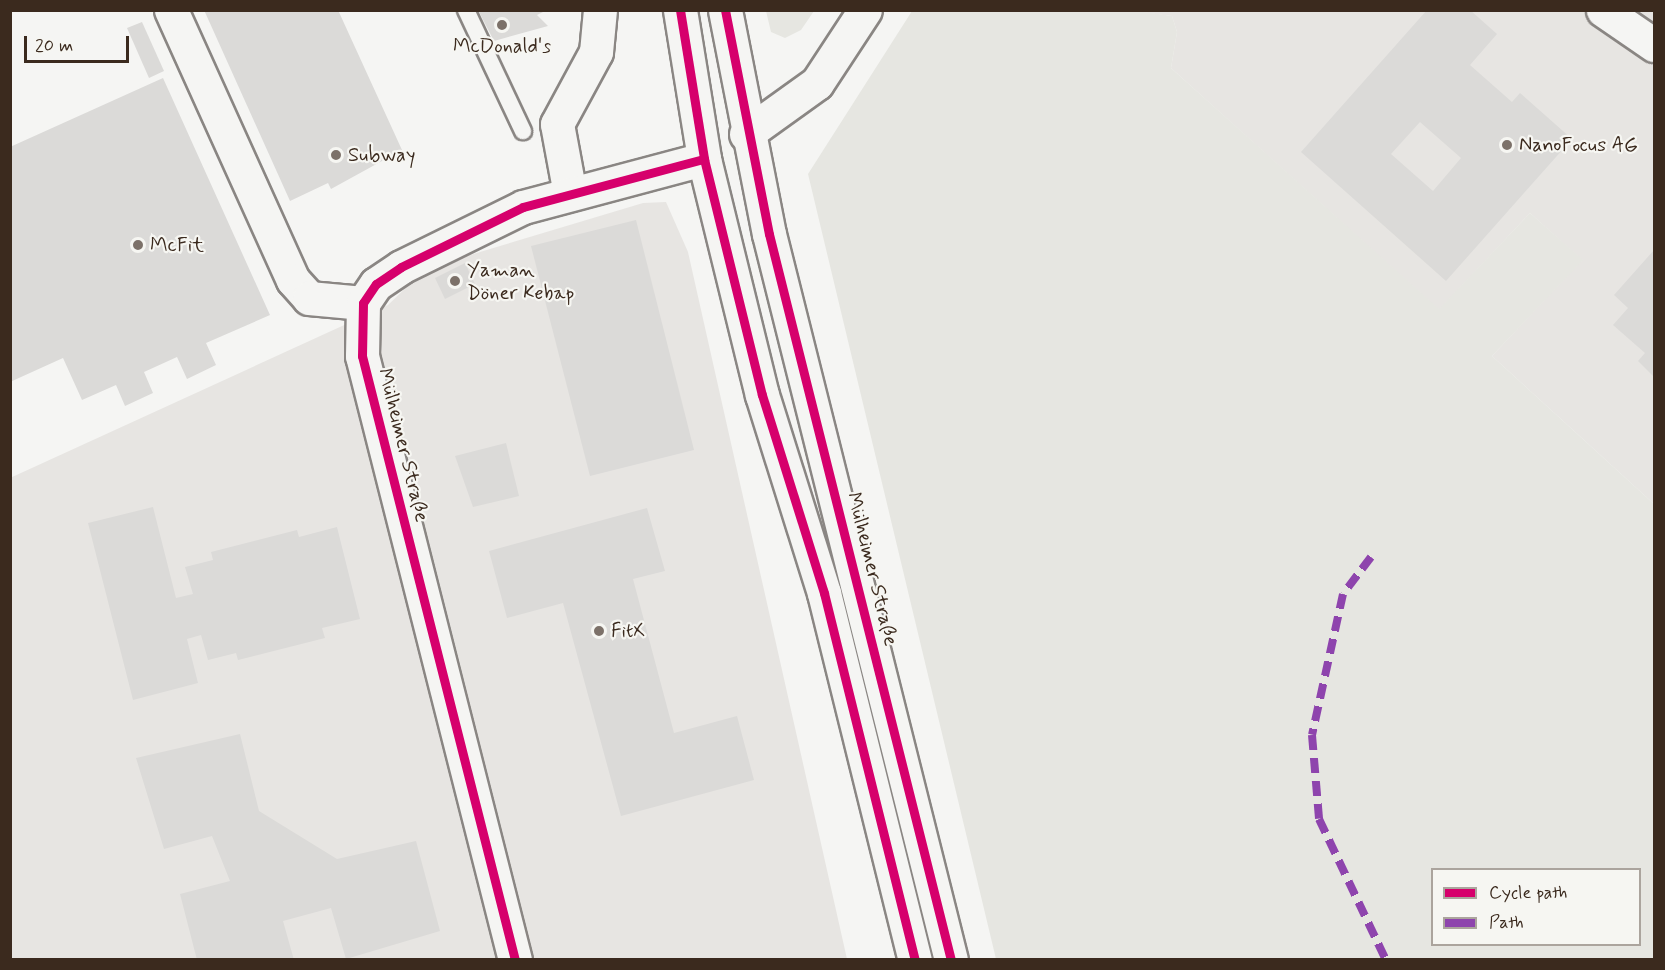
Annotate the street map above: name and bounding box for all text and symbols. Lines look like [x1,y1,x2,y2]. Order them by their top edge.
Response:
marker: McDonald's [495,18,509,32]
scale bar [27,24,132,62]
text: 20 m [35,34,73,58]
place label: McDonald's [453,34,551,58]
place label: NanoFocus AG [1519,133,1638,157]
marker: NanoFocus AG [1500,138,1514,152]
place label: Subway [348,143,415,167]
marker: Subway [329,148,343,162]
place label: McFit [150,233,204,257]
marker: McFit [131,238,145,252]
place label: Yaman Döner Kebap [467,258,576,305]
marker: Yaman Döner Kebap [448,274,462,288]
street label: Mülheimer Straße [373,367,433,523]
street label: Mülheimer Straße [842,491,902,647]
place label: FitX [611,619,645,643]
marker: FitX [592,624,606,638]
legend [1431,868,1641,946]
text: Cycle path [1489,881,1567,905]
text: Path [1489,911,1524,935]

